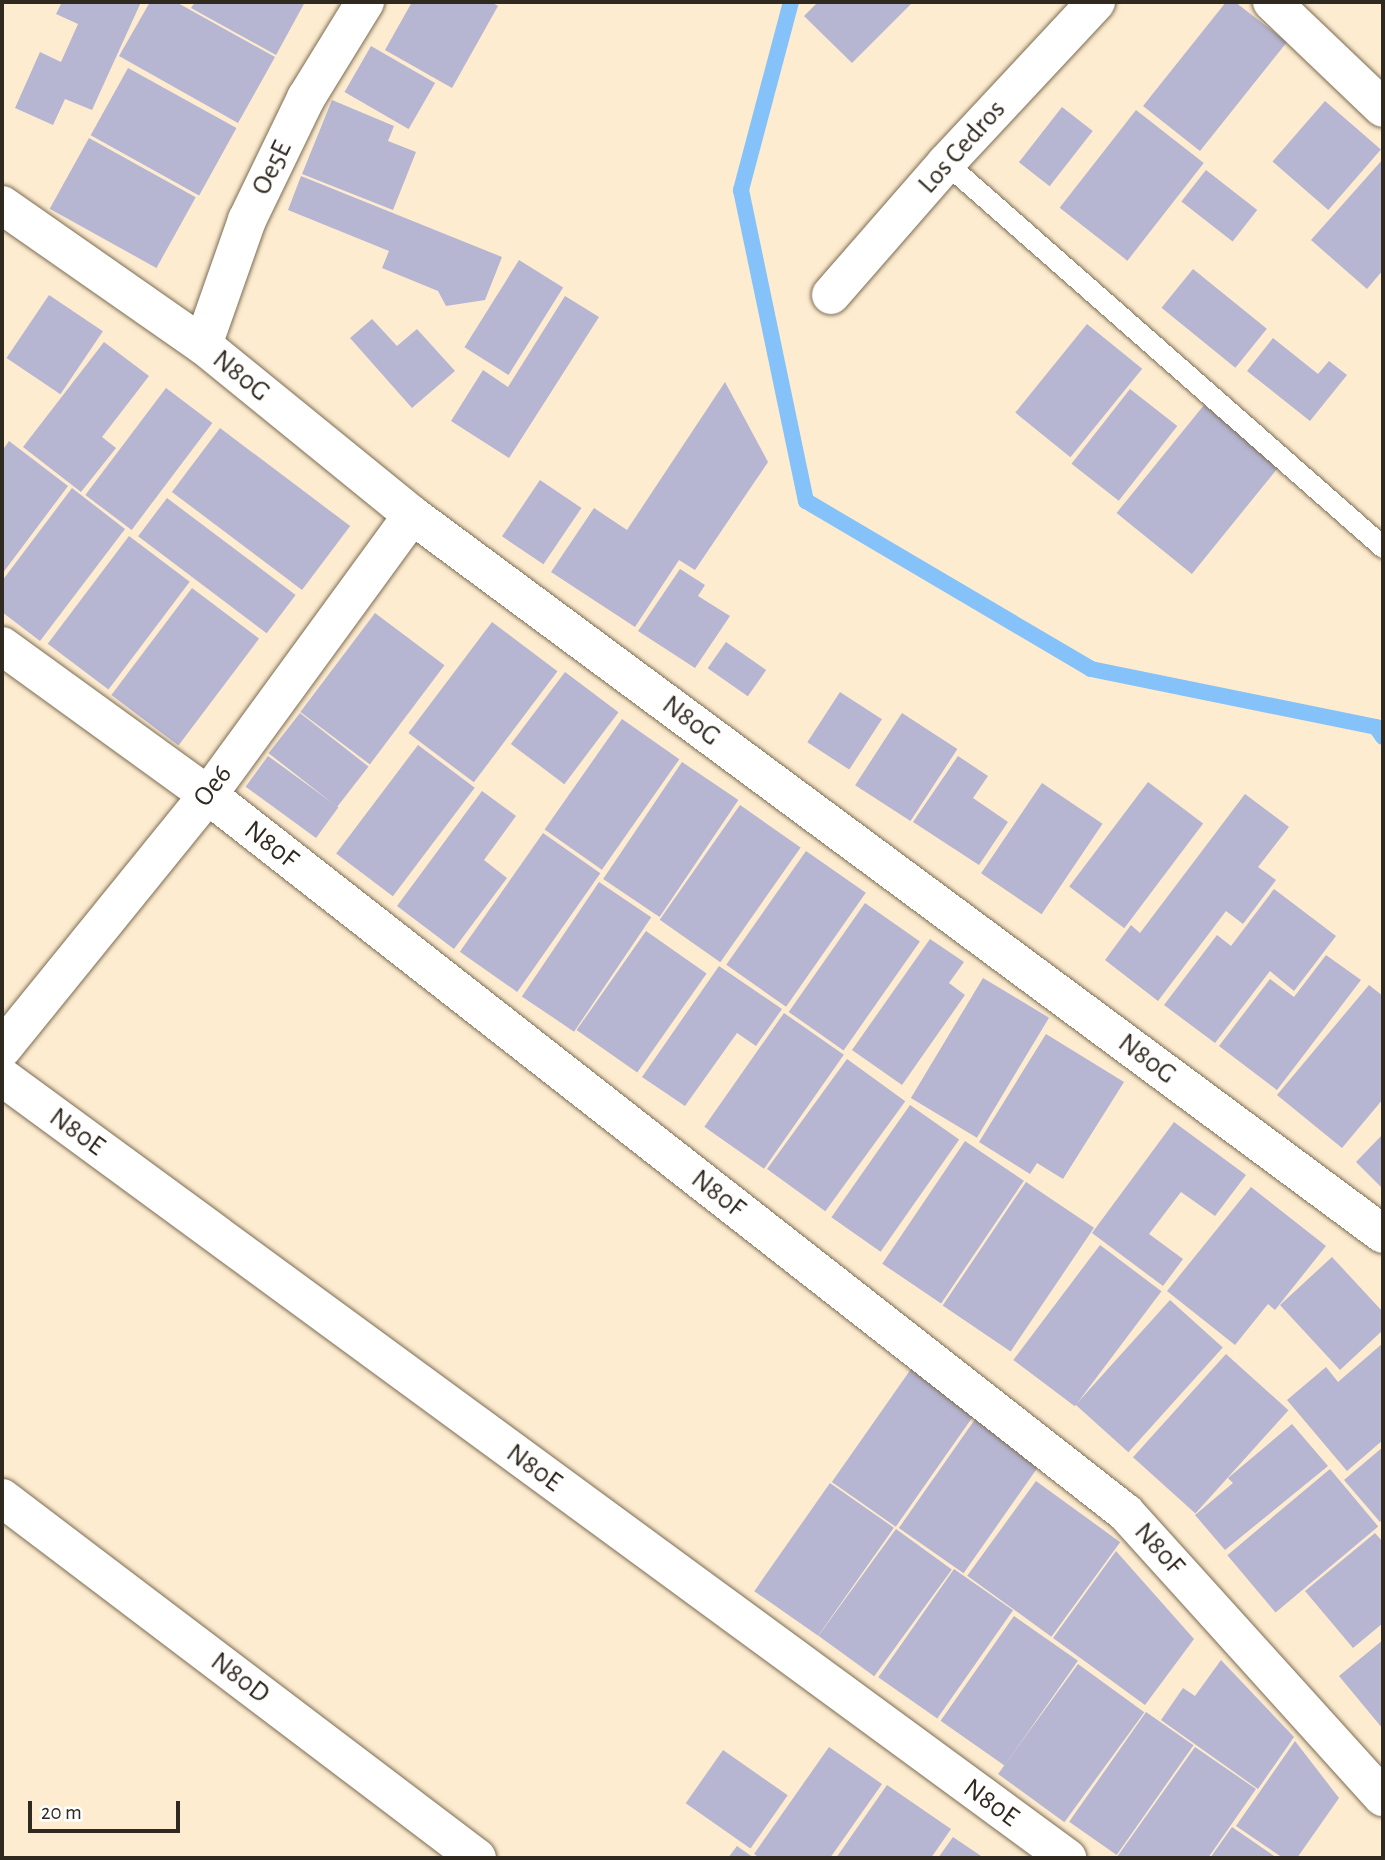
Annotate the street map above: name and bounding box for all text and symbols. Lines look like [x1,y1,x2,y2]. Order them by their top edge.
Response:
street label: Los Cedros [911,93,1013,201]
street label: Oe5E [245,136,299,200]
street label: N80G [206,343,276,409]
street label: N80G [655,688,727,754]
street label: Oe6 [186,758,240,814]
street label: N80F [237,813,305,877]
street label: N80G [1111,1026,1183,1092]
street label: N80E [43,1101,111,1163]
street label: N80F [684,1162,752,1226]
street label: N80E [500,1437,568,1499]
street label: N80F [1127,1516,1191,1582]
street label: N80D [204,1645,276,1711]
street label: N80E [957,1772,1025,1834]
scale bar [32,1786,184,1830]
text: 20 m [41,1802,82,1823]

